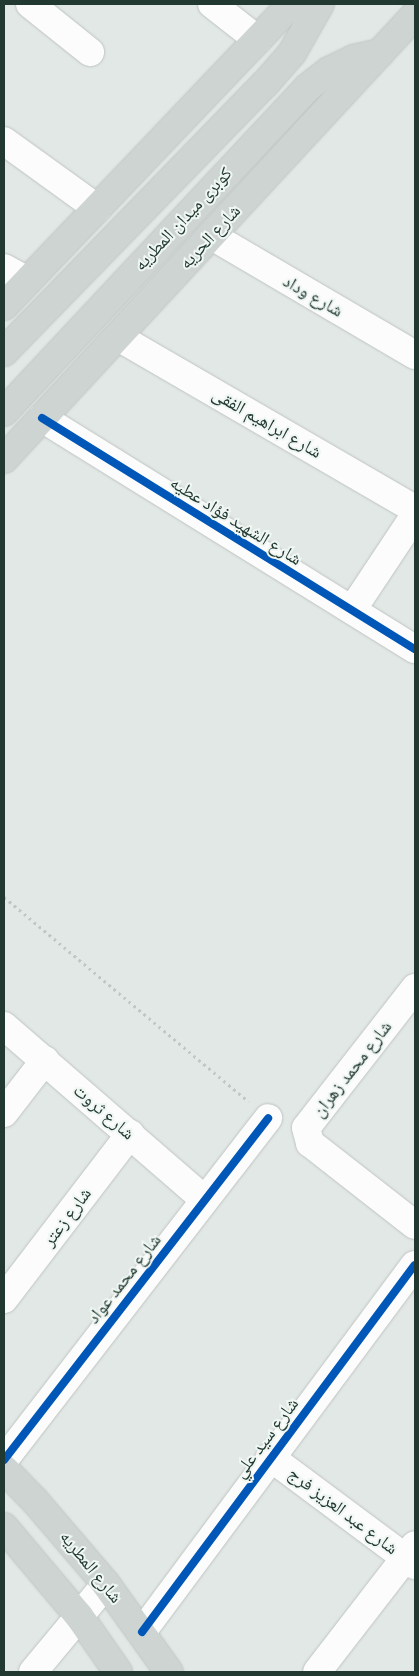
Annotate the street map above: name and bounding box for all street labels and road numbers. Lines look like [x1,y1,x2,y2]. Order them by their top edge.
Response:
street label: كوبرى ميدان المطريه [129,163,237,275]
street label: شارع الحريه [175,200,245,274]
street label: شارع وداد [279,270,347,322]
street label: شارع ابراهيم الفقى [208,383,326,463]
street label: شارع الشهيد فؤاد عطيه [166,472,306,570]
street label: شارع محمد زهران [308,1016,396,1122]
street label: شارع ثروت [69,1080,139,1144]
street label: شارع زعتر [38,1183,96,1251]
street label: شارع محمد عواد [82,1230,166,1328]
street label: شارع سيد علي [229,1394,303,1482]
street label: شارع عبد العزيز فرج [284,1463,402,1559]
street label: شارع المطريه [55,1527,127,1607]

